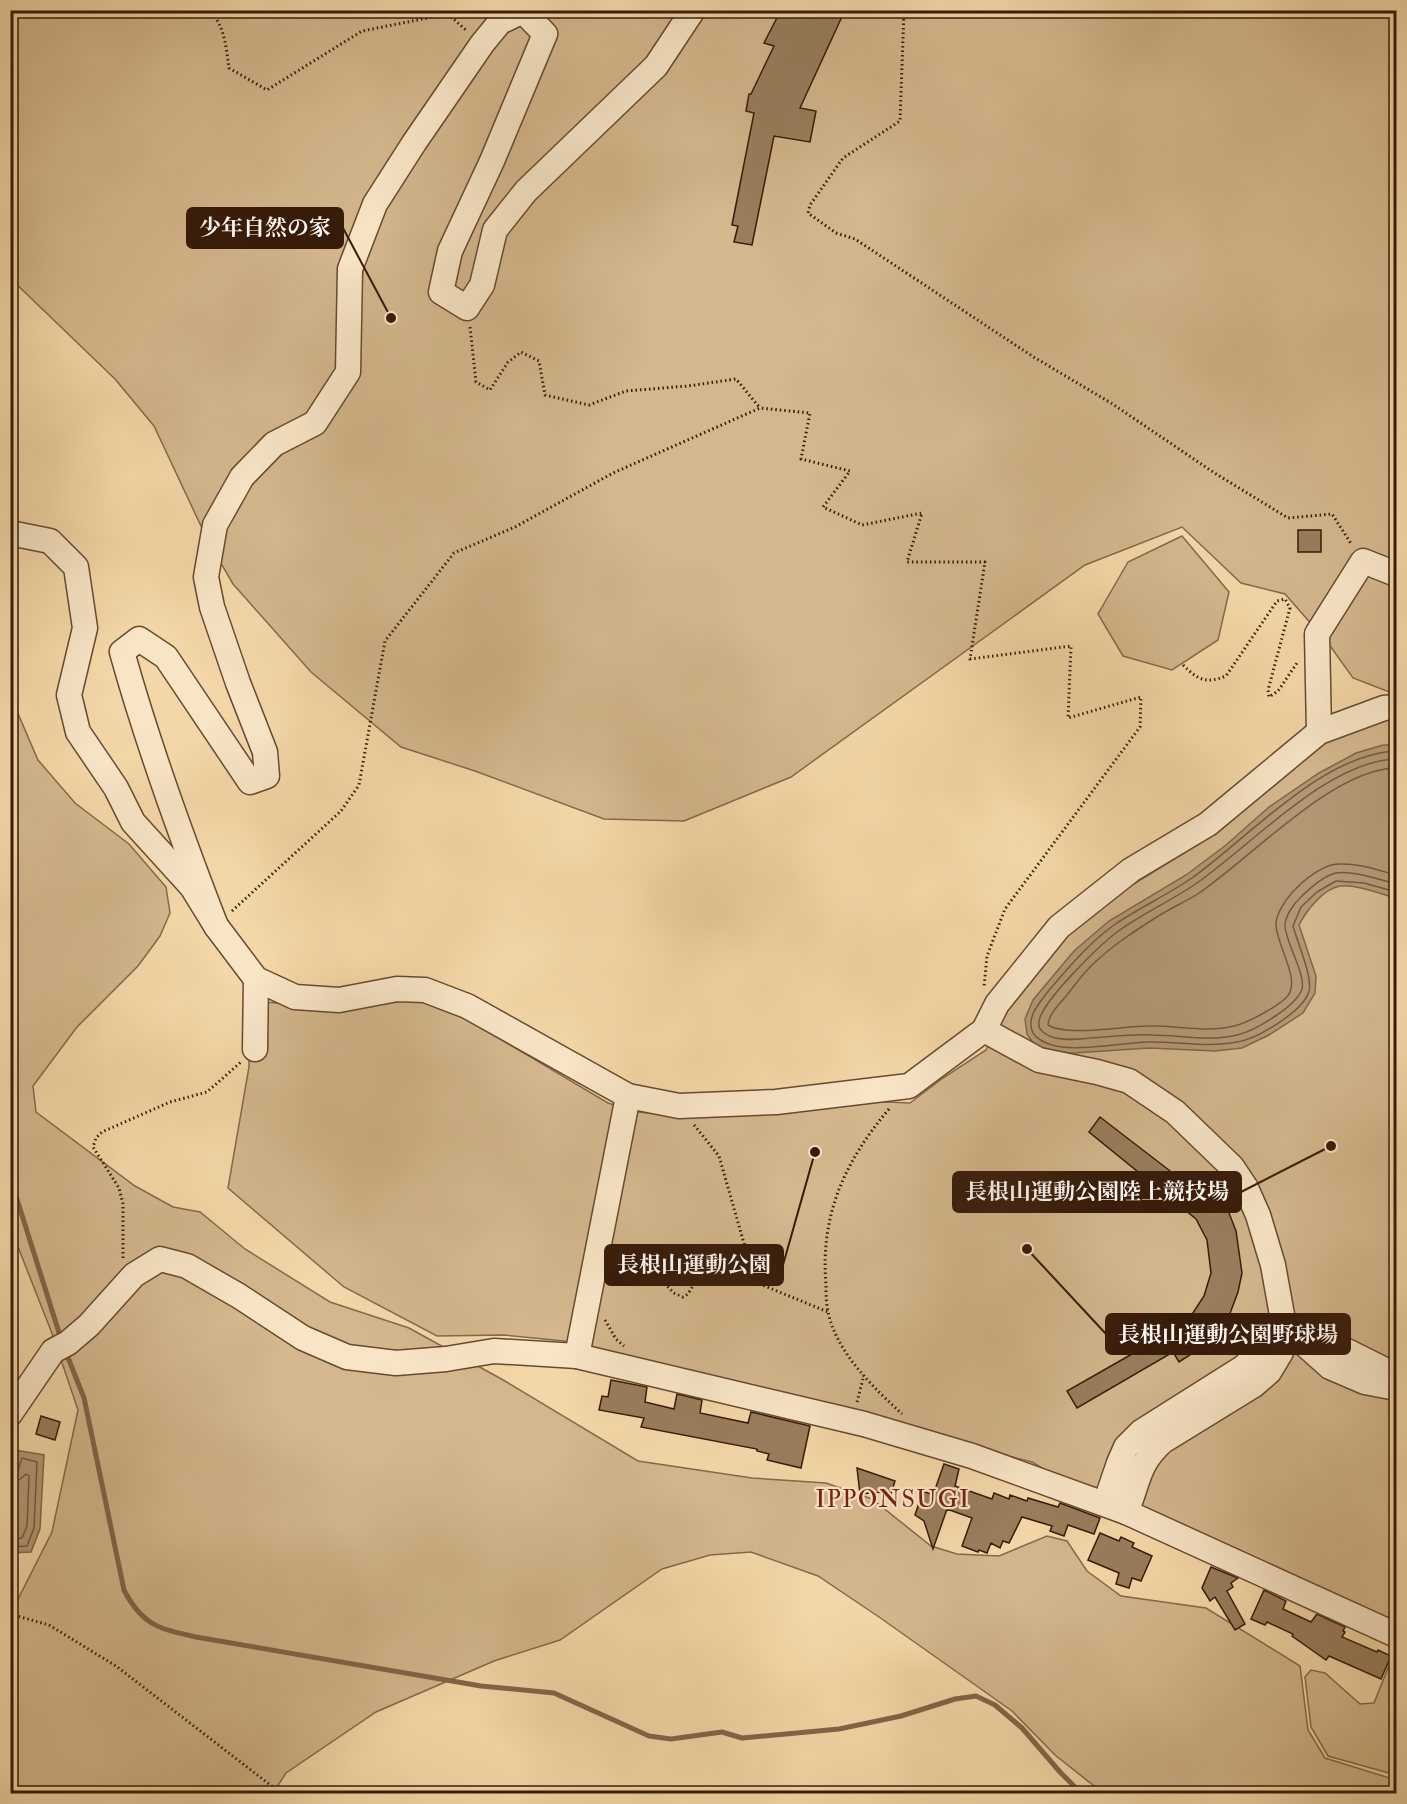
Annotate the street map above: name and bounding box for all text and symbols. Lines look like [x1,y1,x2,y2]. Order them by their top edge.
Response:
callout: 少年自然の家 [187,208,343,248]
text: 少年自然の家 [199,214,331,242]
callout: 長根山運動公園陸上競技場 [953,1172,1241,1212]
text: 長根山運動公園陸上競技場 [965,1178,1229,1206]
callout: 長根山運動公園 [605,1245,783,1285]
text: 長根山運動公園 [617,1251,771,1279]
callout: 長根山運動公園野球場 [1106,1314,1350,1354]
text: 長根山運動公園野球場 [1118,1321,1338,1349]
district label: IPPONSUGI [815,1484,971,1515]

